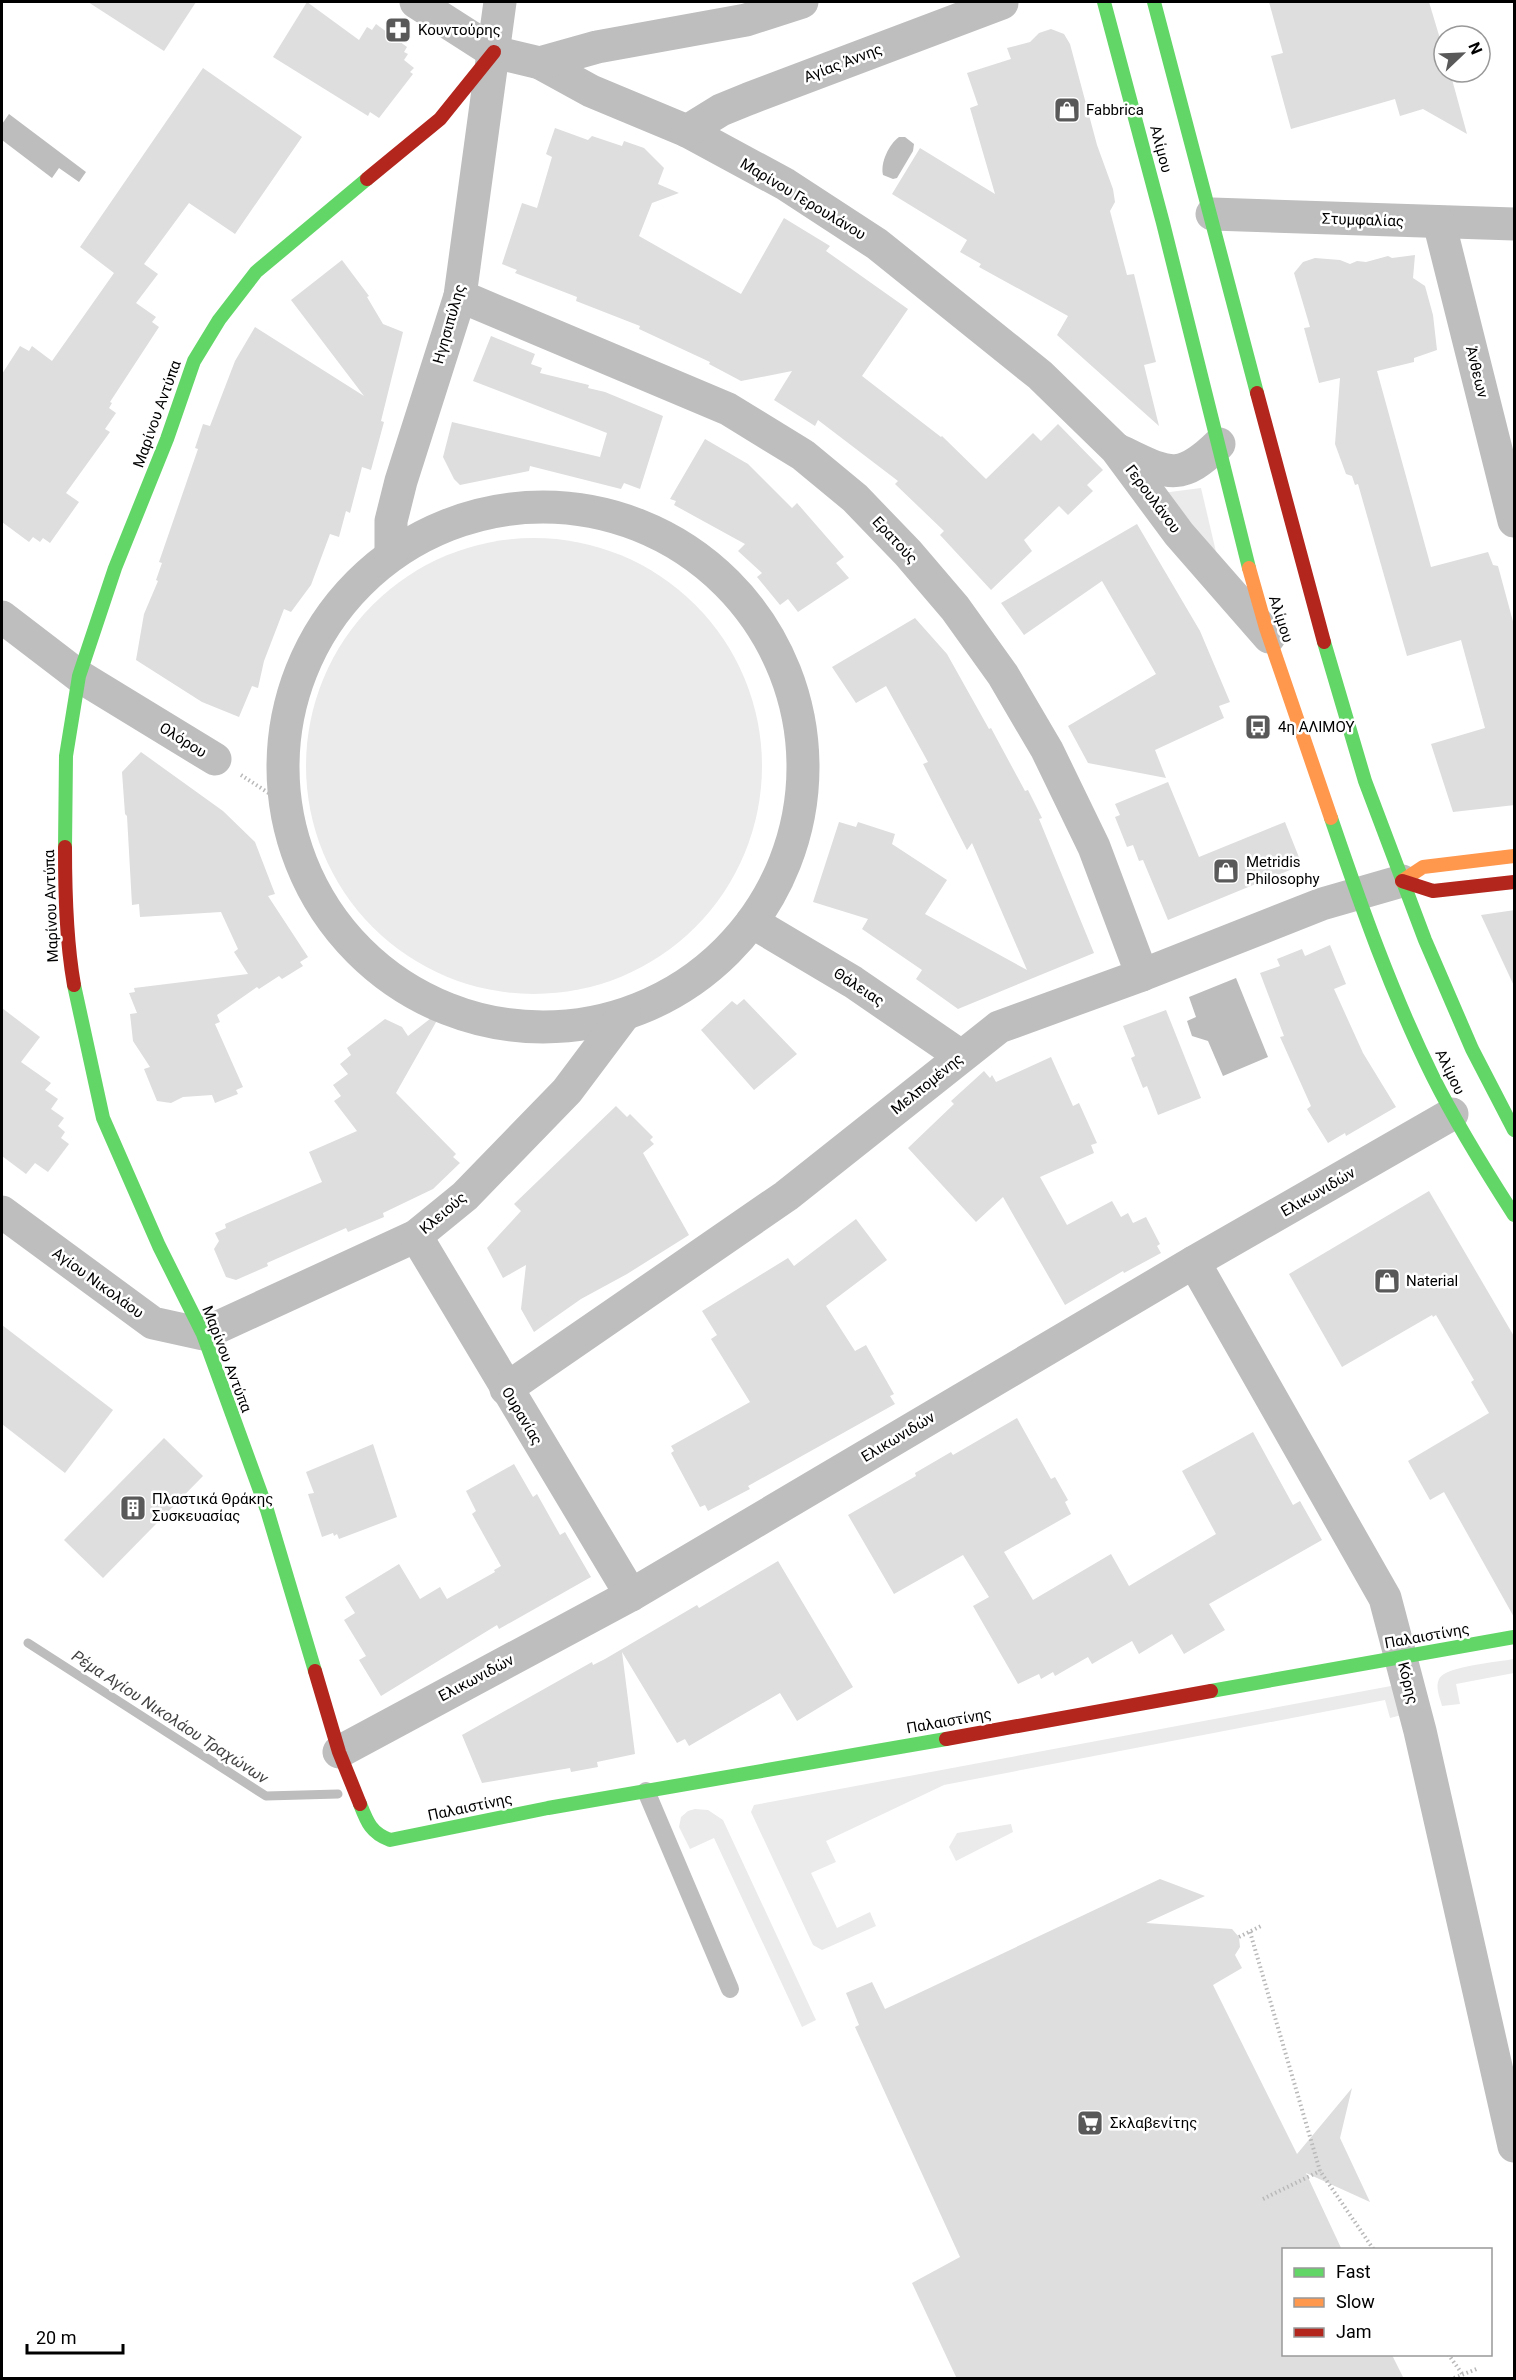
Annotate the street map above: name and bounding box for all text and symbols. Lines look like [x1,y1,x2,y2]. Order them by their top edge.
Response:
pharmacy icon: Κουντούρης [383,15,413,45]
place label: Κουντούρης [418,21,501,39]
north arrow [1432,24,1492,84]
text: N [1464,39,1486,57]
street label: Αγίας Άννης [801,40,885,86]
shop icon: Fabbrica [1052,95,1082,125]
place label: Fabbrica [1086,101,1144,119]
street label: Αλίμου [1146,123,1176,175]
street label: Μαρίνου Γερουλάνου [737,154,869,244]
street label: Στυμφαλίας [1322,210,1404,230]
street label: Ηγησιπύλης [429,282,469,366]
street label: Άνθεων [1462,344,1492,400]
street label: Μαρίνου Αντύπα [129,357,185,470]
street label: Γερουλάνου [1122,461,1184,537]
street label: Ερατούς [869,513,921,567]
street label: Αλίμου [1265,593,1297,645]
bus stop icon: 4η ΑΛΙΜΟΥ [1243,712,1273,742]
place label: 4η ΑΛΙΜΟΥ [1278,718,1354,736]
street label: Ολόρου [156,719,210,761]
street label: Μαρίνου Αντύπα [40,849,62,963]
place label: Metridis Philosophy [1246,853,1320,888]
shop icon: Metridis Philosophy [1211,856,1241,886]
street label: Θάλειας [830,964,888,1010]
street label: Αλίμου [1431,1046,1469,1098]
street label: Μελπομένης [887,1050,967,1118]
street label: Ελικωνιδών [1278,1164,1358,1220]
street label: Κλειούς [416,1188,470,1238]
street label: Αγίου Νικολάου [49,1244,147,1322]
shop icon: Naterial [1372,1266,1402,1296]
place label: Naterial [1406,1272,1458,1290]
street label: Μαρίνου Αντύπα [198,1303,256,1415]
street label: Ουρανίας [498,1384,546,1448]
street label: Ελικωνιδών [858,1408,938,1466]
place label: Πλαστικά Θράκης Συσκευασίας [152,1490,273,1525]
building icon: Πλαστικά Θράκης Συσκευασίας [118,1493,148,1523]
street label: Παλαιστίνης [1383,1620,1471,1652]
water label: Ρέμα Αγίου Νικολάου Τραχώνων [68,1646,272,1788]
street label: Ελικωνιδών [435,1651,517,1705]
street label: Κόρης [1394,1660,1422,1706]
street label: Παλαιστίνης [905,1705,993,1737]
street label: Παλαιστίνης [426,1789,514,1825]
supermarket icon: Σκλαβενίτης [1075,2108,1105,2138]
place label: Σκλαβενίτης [1110,2114,1197,2132]
legend [1282,2248,1492,2356]
text: Fast [1336,2261,1371,2282]
text: Slow [1336,2291,1375,2312]
scale bar [27,2317,123,2355]
text: Jam [1336,2321,1372,2342]
text: 20 m [36,2327,76,2348]

